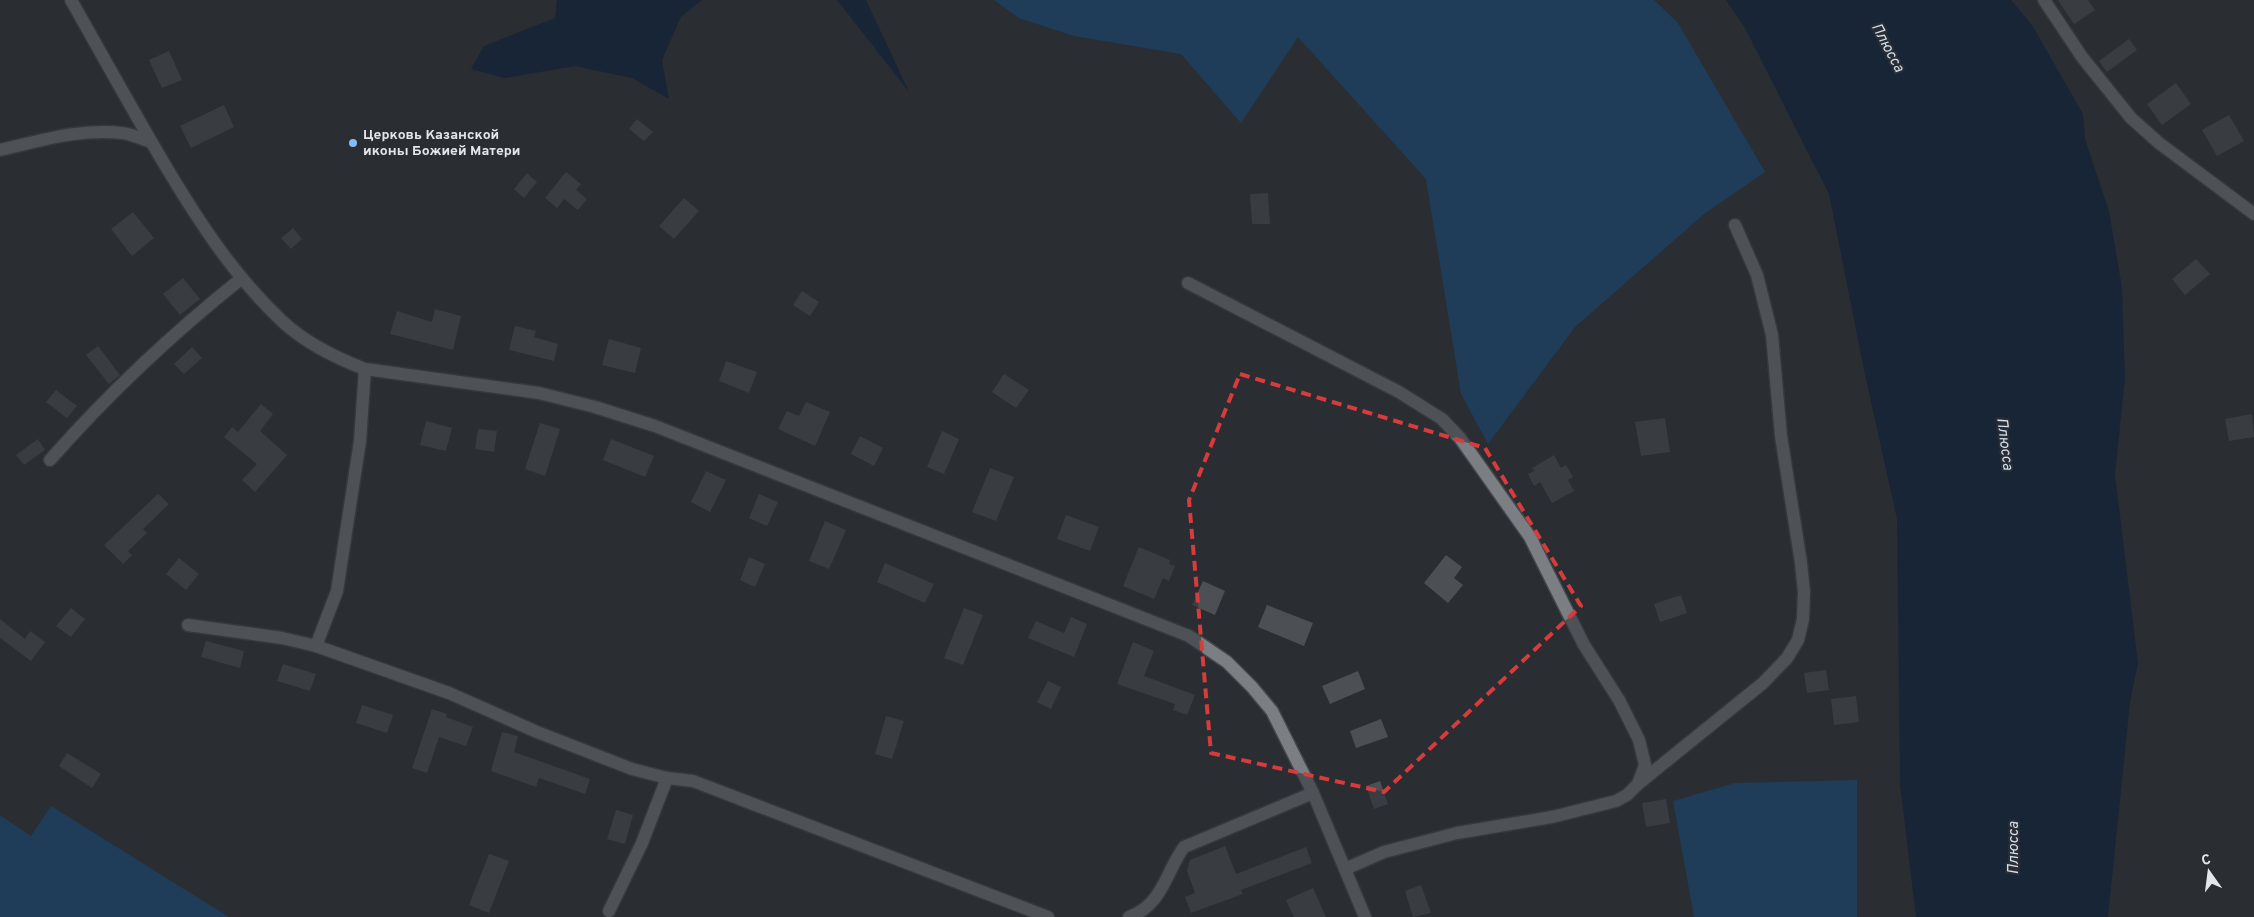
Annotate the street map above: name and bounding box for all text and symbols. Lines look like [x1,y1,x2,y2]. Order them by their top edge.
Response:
water label: Плюсса [1866,20,1908,76]
place label: Церковь Казанской иконы Божией Матери [363,127,520,160]
marker: Церковь Казанской иконы Божией Матери [347,137,359,149]
water label: Плюсса [1991,417,2017,472]
water label: Плюсса [2005,821,2024,874]
north arrow [2184,847,2234,897]
text: С [2200,851,2213,870]

